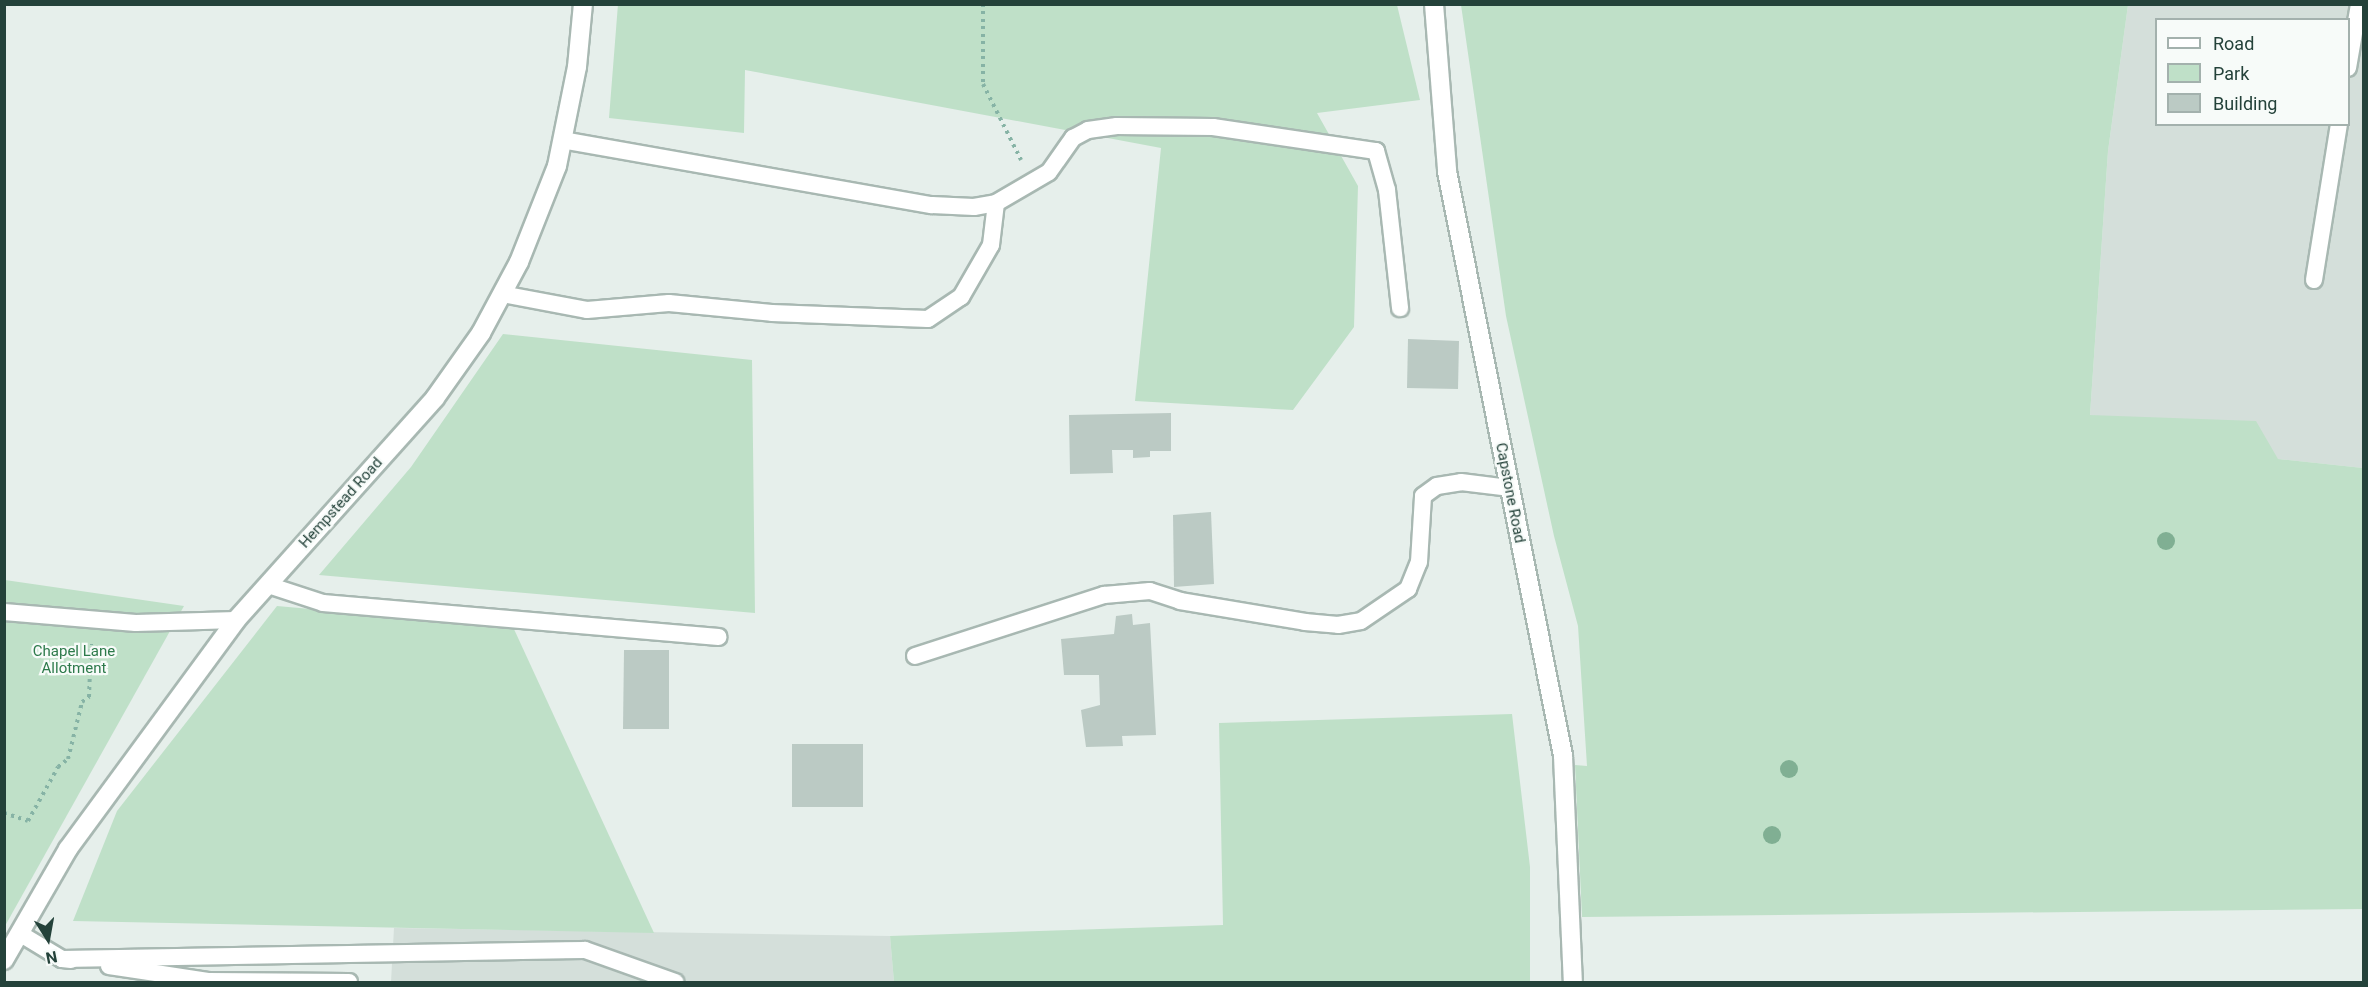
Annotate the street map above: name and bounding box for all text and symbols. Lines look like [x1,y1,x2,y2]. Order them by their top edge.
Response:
legend [2155,18,2350,126]
text: Road [2213,33,2254,54]
text: Park [2213,63,2249,84]
text: Building [2213,93,2277,114]
street label: Capstone Road [1491,441,1529,545]
street label: Hempstead Road [296,454,386,552]
park label: Chapel Lane Allotment [33,642,115,677]
north arrow [18,909,78,969]
text: N [44,947,59,968]

